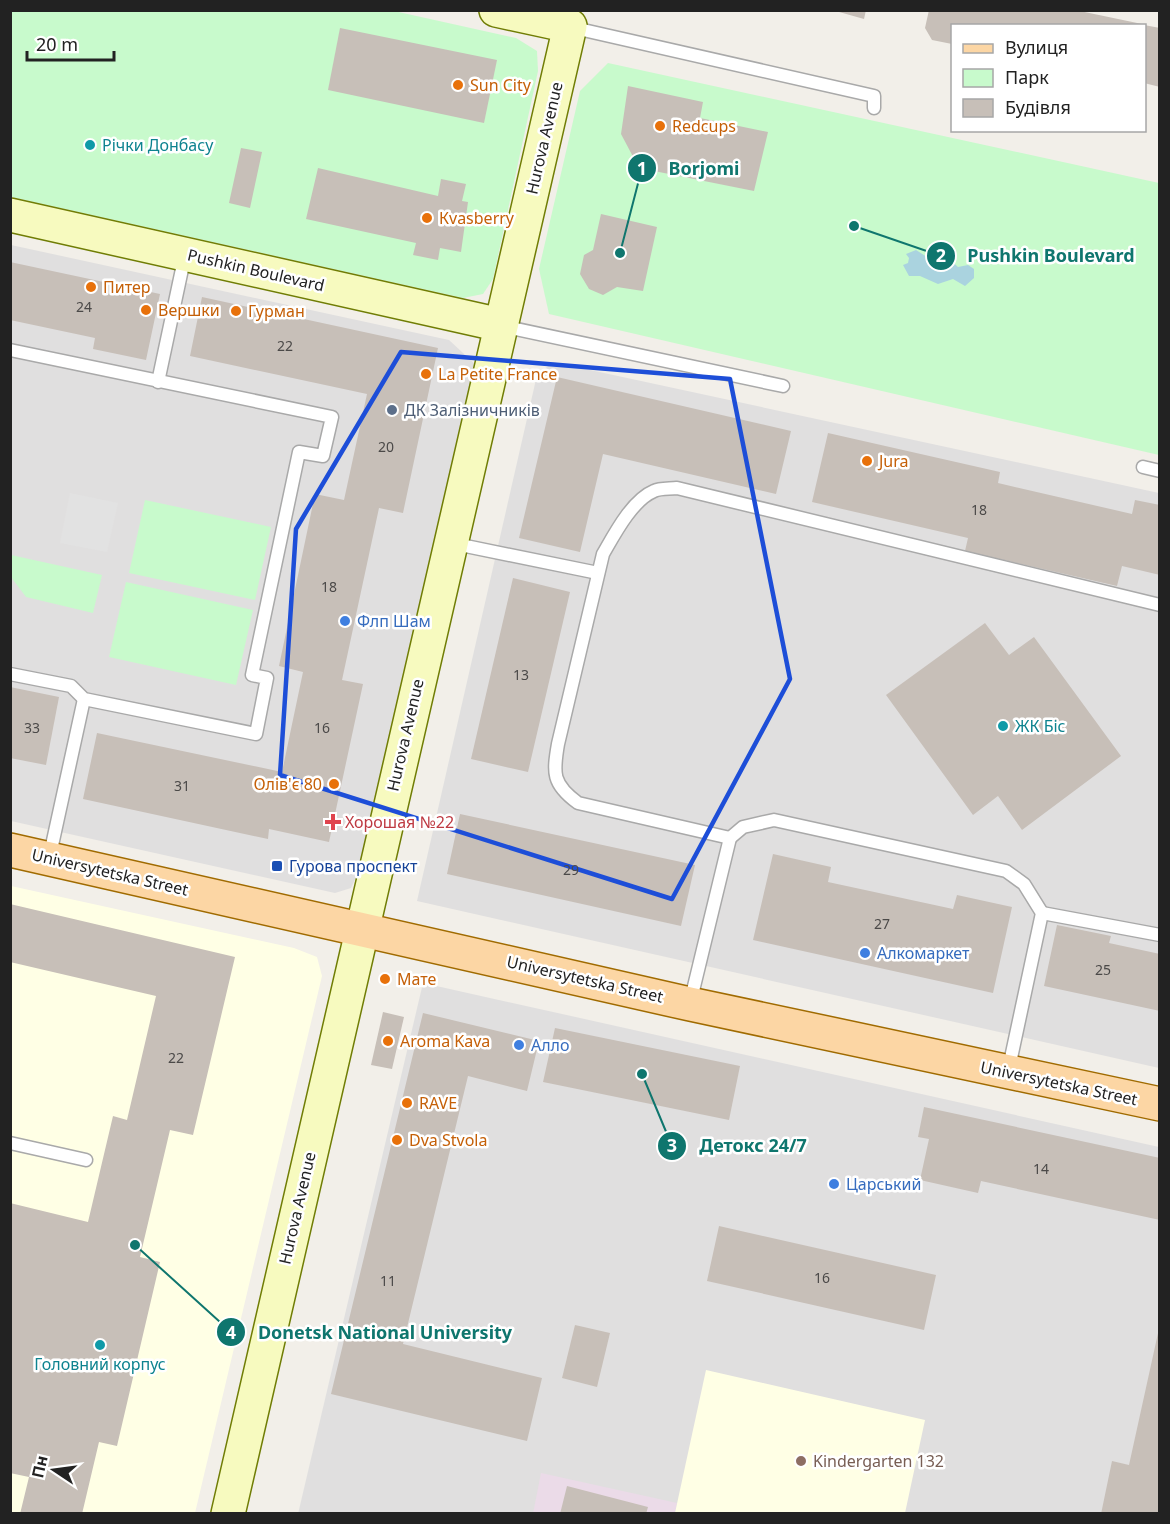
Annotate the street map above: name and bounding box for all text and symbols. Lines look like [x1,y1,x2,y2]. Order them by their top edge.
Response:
scale bar [27,24,114,62]
legend [951,24,1146,132]
text: 20 m [36,32,78,56]
text: Вулиця [1005,35,1068,59]
text: Парк [1005,65,1049,89]
place label: Sun City [470,74,532,96]
marker: Sun City [451,78,465,92]
street label: Hurova Avenue [520,80,568,196]
text: Будівля [1005,95,1071,119]
place label: Redcups [672,115,736,137]
marker: Redcups [653,119,667,133]
place label: Річки Донбасу [102,134,214,156]
marker: Річки Донбасу [83,138,97,152]
callout: Borjomi [627,150,751,186]
text: 1 [637,156,647,180]
text: Borjomi [669,156,739,180]
place label: Кvasberry [439,207,515,229]
marker: Кvasberry [420,211,434,225]
callout: Pushkin Boulevard [926,238,1147,274]
text: 2 [936,243,946,267]
text: Pushkin Boulevard [967,243,1135,267]
street label: Pushkin Boulevard [185,244,327,296]
place label: Питер [103,276,151,298]
marker: Питер [84,280,98,294]
house number: 24 [76,297,92,316]
place label: Вершки [158,299,220,321]
place label: Гурман [248,300,305,322]
marker: Вершки [139,303,153,317]
marker: Гурман [229,304,243,318]
house number: 22 [277,336,293,355]
place label: La Petite France [438,363,557,385]
marker: La Petite France [419,367,433,381]
place label: ДК Залізничників [404,399,540,421]
marker: ДК Залізничників [385,403,399,417]
house number: 20 [378,437,394,456]
place label: Jura [877,450,909,472]
marker: Jura [860,454,874,468]
house number: 18 [971,500,987,519]
house number: 18 [321,577,337,596]
place label: Флп Шам [357,610,431,632]
marker: Флп Шам [338,614,352,628]
house number: 13 [513,665,529,684]
street label: Hurova Avenue [381,677,429,793]
place label: ЖК Біс [1015,715,1066,737]
house number: 33 [24,718,40,737]
house number: 16 [314,718,330,737]
marker: ЖК Біс [996,719,1010,733]
place label: Олів'є 80 [253,773,322,795]
house number: 31 [174,776,190,795]
marker: Олів'є 80 [327,777,341,791]
place label: Хорошая №22 [345,811,454,833]
marker: Хорошая №22 [326,815,340,829]
street label: Universytetska Street [30,843,191,901]
place label: Гурова проспект [289,855,418,877]
marker: Гурова проспект [270,859,284,873]
house number: 29 [563,860,579,879]
house number: 27 [874,914,890,933]
place label: Алкомаркет [877,942,970,964]
marker: Алкомаркет [858,946,872,960]
street label: Universytetska Street [505,950,666,1008]
house number: 25 [1095,960,1111,979]
place label: Мате [397,968,437,990]
marker: Мате [378,972,392,986]
place label: Aroma Kava [400,1030,490,1052]
marker: Aroma Kava [381,1034,395,1048]
place label: Алло [531,1034,570,1056]
marker: Алло [512,1038,526,1052]
house number: 22 [168,1048,184,1067]
street label: Universytetska Street [979,1056,1140,1110]
place label: RAVE [419,1092,457,1114]
marker: RAVE [400,1096,414,1110]
callout: Детокс 24/7 [657,1128,818,1164]
place label: Dva Stvola [409,1129,487,1151]
marker: Dva Stvola [390,1133,404,1147]
text: 3 [667,1133,677,1157]
text: Детокс 24/7 [699,1133,807,1157]
street label: Hurova Avenue [273,1150,321,1266]
house number: 14 [1033,1159,1049,1178]
place label: Царський [846,1173,921,1195]
marker: Царський [827,1177,841,1191]
house number: 16 [814,1268,830,1287]
house number: 11 [380,1271,396,1290]
callout: Donetsk National University [216,1314,524,1350]
text: 4 [226,1320,236,1344]
text: Donetsk National University [258,1320,513,1344]
marker: Головний корпус [93,1338,107,1352]
place label: Головний корпус [34,1353,166,1375]
north arrow [24,1440,84,1500]
place label: Kindergarten 132 [813,1450,944,1472]
text: Пн [26,1453,53,1480]
marker: Kindergarten 132 [794,1454,808,1468]

